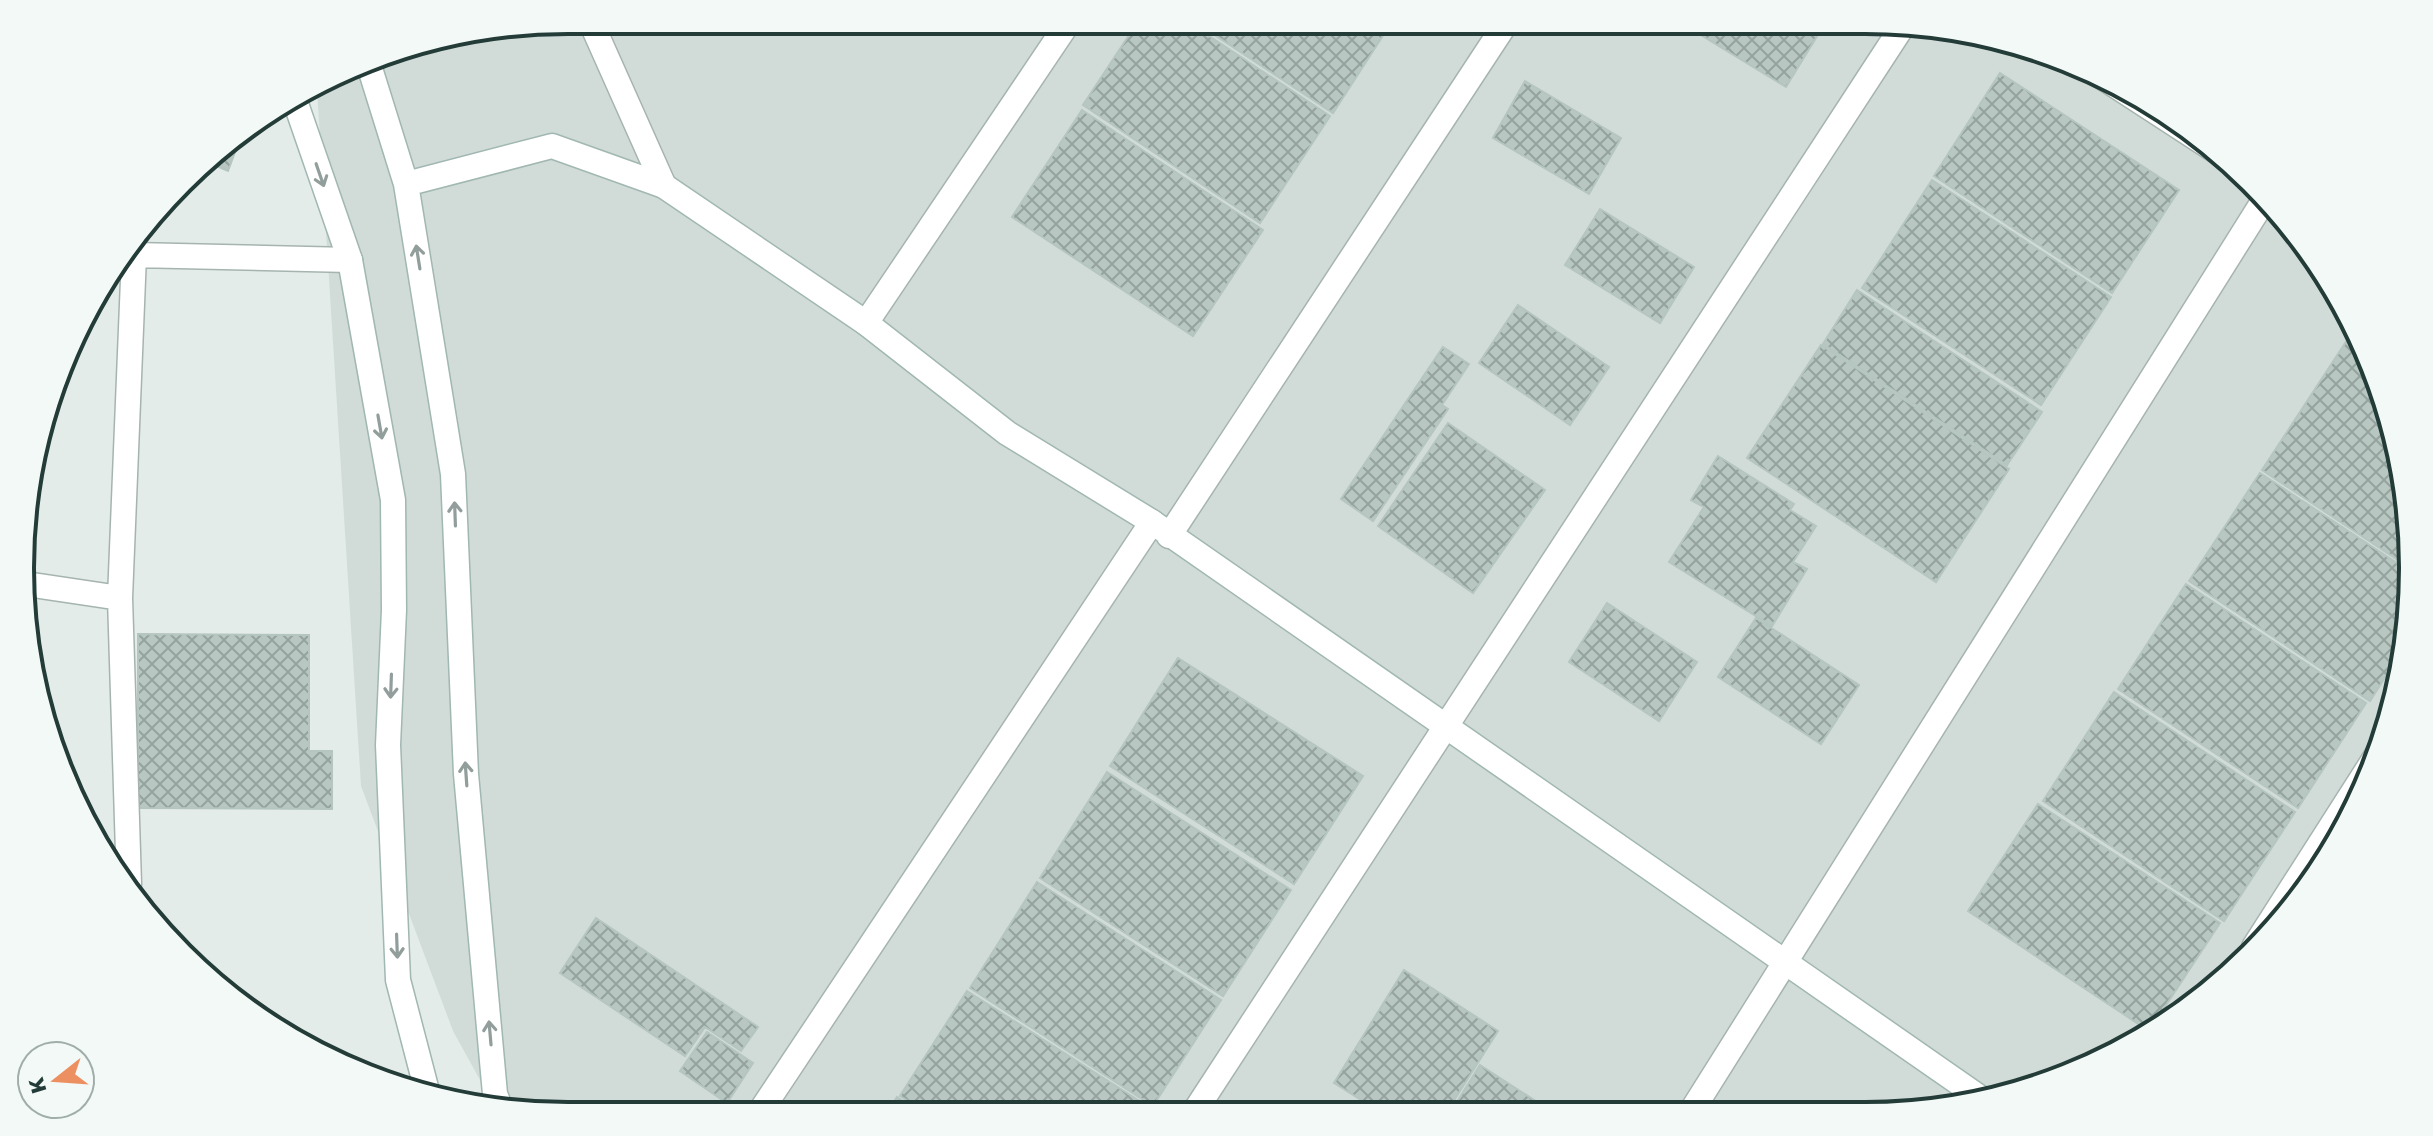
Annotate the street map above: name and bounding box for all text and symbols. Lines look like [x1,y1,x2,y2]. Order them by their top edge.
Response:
one-way arrow [314,162,329,187]
one-way arrow [410,245,425,270]
one-way arrow [373,414,388,439]
one-way arrow [447,501,462,528]
one-way arrow [383,672,398,699]
one-way arrow [458,761,473,788]
one-way arrow [389,932,404,959]
one-way arrow [482,1020,497,1047]
north arrow [16,1040,96,1120]
text: K [23,1074,52,1097]

